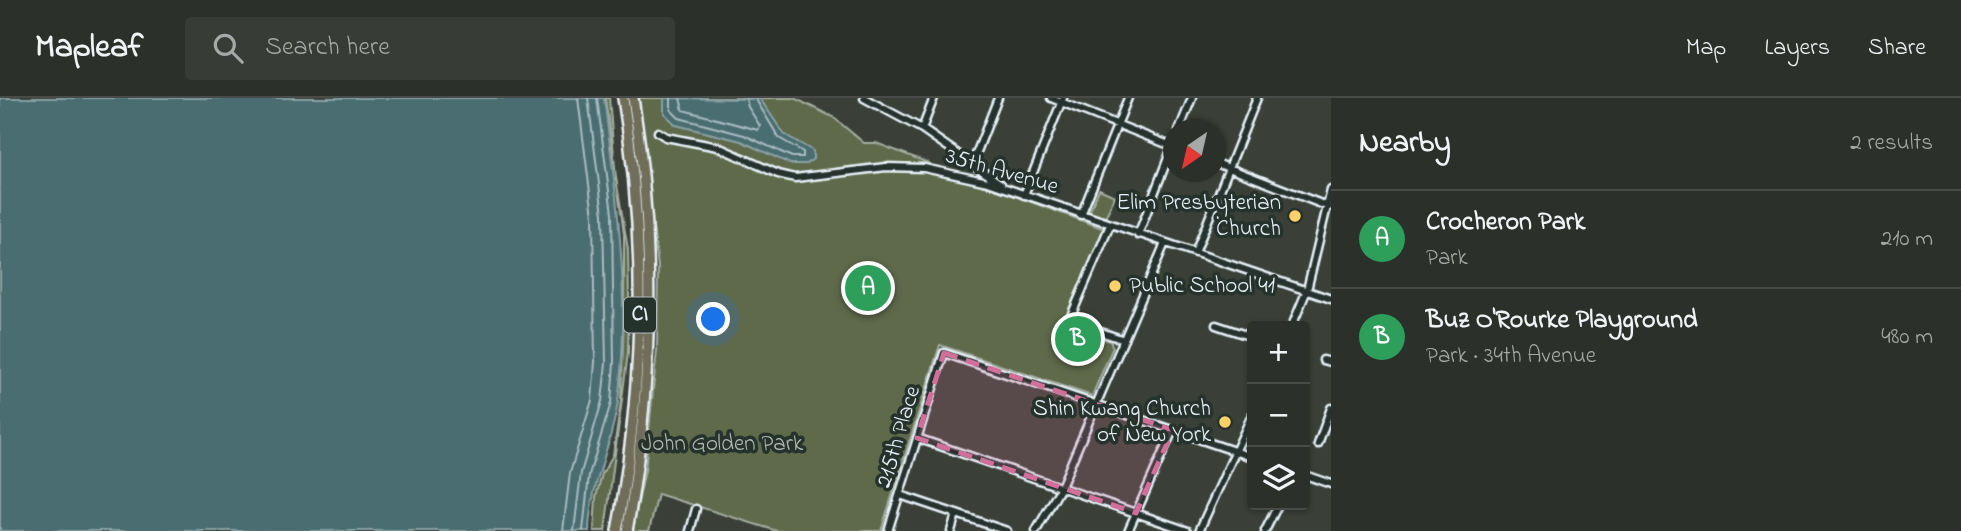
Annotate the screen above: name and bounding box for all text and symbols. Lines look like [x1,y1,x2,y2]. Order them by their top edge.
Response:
search box [185,17,675,80]
text: Mapleaf [35,24,143,72]
icon: search [209,29,247,67]
text: Search here [265,29,390,67]
text: Map [1686,31,1726,66]
text: Layers [1764,31,1830,66]
text: Share [1868,31,1926,66]
north arrow [1163,119,1226,182]
text: Nearby [1359,122,1451,166]
text: 2 results [1850,127,1933,160]
street label: 35th Avenue [942,140,1063,204]
place label: Elim Presbyterian Church [1116,187,1281,246]
text: Crocheron Park [1426,204,1585,242]
marker: Elim Presbyterian Church [1287,208,1303,224]
text: A [1375,223,1389,256]
text: 210 m [1881,223,1933,256]
text: Park [1426,242,1468,275]
pin: A [845,262,891,314]
place label: Public School 41 [1129,270,1275,303]
marker: Public School 41 [1107,278,1123,294]
road number: CI [624,298,656,332]
your location [696,302,730,336]
text: Buz O'Rourke Playground [1426,302,1698,340]
pin: B [1055,313,1101,365]
map controls [1247,321,1310,510]
button: + [1247,321,1310,384]
text: B [1374,321,1390,354]
text: 480 m [1881,321,1933,354]
text: Park · 34th Avenue [1426,340,1596,373]
street label: 215th Place [868,381,930,492]
button: − [1247,384,1310,447]
place label: Shin Kwang Church of New York [1033,393,1212,452]
marker: Shin Kwang Church of New York [1217,414,1233,430]
park label: John Golden Park [641,428,804,461]
button: layers [1247,447,1310,510]

